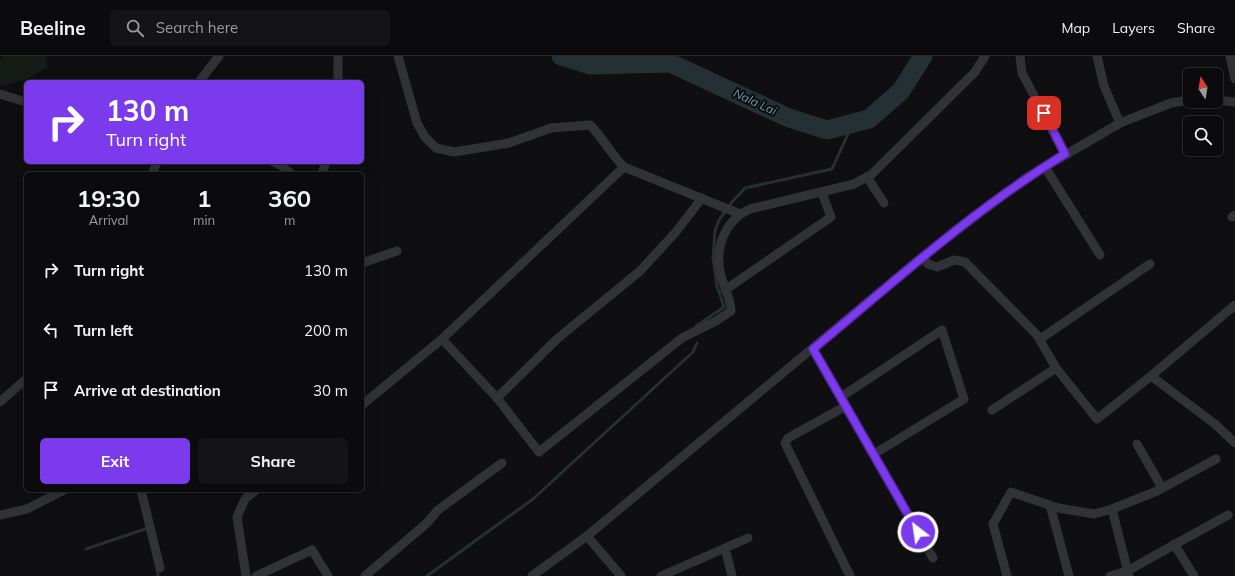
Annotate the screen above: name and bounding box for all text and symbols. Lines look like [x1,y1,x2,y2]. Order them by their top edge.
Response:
search box [110,10,390,46]
text: Beeline [20,16,86,40]
icon: search [124,17,146,39]
text: Search here [156,18,238,37]
text: Map [1061,19,1090,37]
text: Layers [1112,19,1155,37]
text: Share [1177,19,1215,37]
north arrow [1183,68,1223,108]
map controls [1183,68,1223,156]
water label: Nala Lai [731,85,779,118]
text: 130 m [106,93,189,128]
icon: right [40,96,92,148]
pin [1027,96,1061,130]
icon: arrive [1033,102,1055,124]
button: search [1183,116,1223,156]
text: Turn right [106,128,186,151]
text: 19:30 [77,183,140,213]
text: 1 [197,183,211,213]
text: 360 [268,183,311,213]
text: Arrival [89,212,128,228]
text: min [193,212,215,228]
text: m [284,212,295,228]
icon: right [40,259,62,281]
text: Turn right [74,261,144,280]
text: 130 m [304,261,348,280]
icon: left [40,319,62,341]
text: Turn left [74,321,133,340]
text: 200 m [304,321,348,340]
icon: arrive [40,379,62,401]
text: Arrive at destination [74,381,221,400]
text: 30 m [313,381,348,400]
button: Exit [40,438,190,484]
button: Share [198,438,348,484]
position arrow [897,511,939,553]

